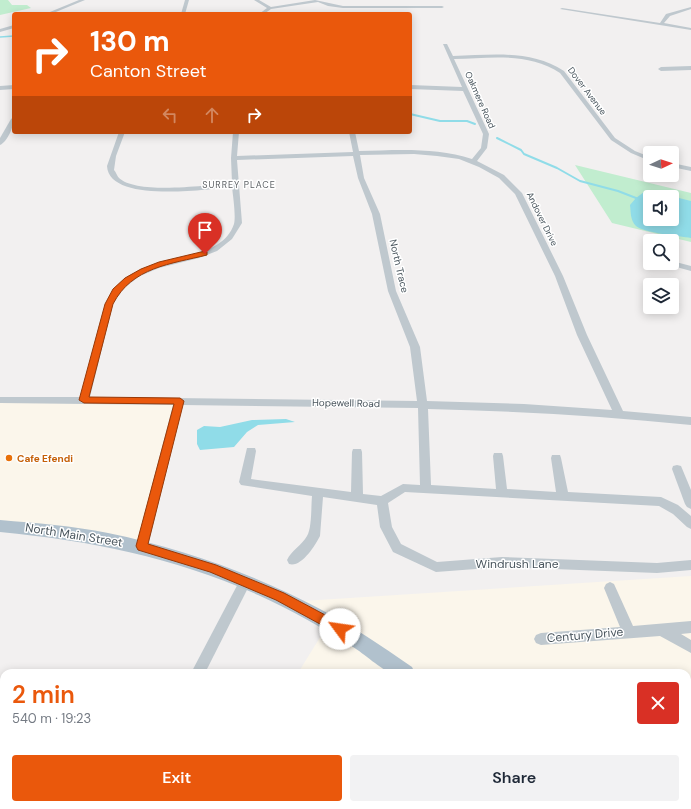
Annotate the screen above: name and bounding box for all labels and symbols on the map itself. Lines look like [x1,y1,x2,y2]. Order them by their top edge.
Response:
street label: Dover Avenue [565,65,609,117]
street label: Oakmere Road [462,70,498,131]
north arrow [643,146,679,182]
district label: SURREY PLACE [202,179,276,191]
street label: Andover Drive [524,190,560,248]
pin [188,213,222,254]
street label: North Trace [387,238,412,294]
street label: Hopewell Road [312,396,380,410]
place label: Cafe Efendi [17,452,73,465]
marker: Cafe Efendi [4,453,14,463]
street label: North Main Street [24,519,124,551]
street label: Windrush Lane [476,556,559,572]
position arrow [319,608,361,650]
street label: Century Drive [546,624,624,646]

